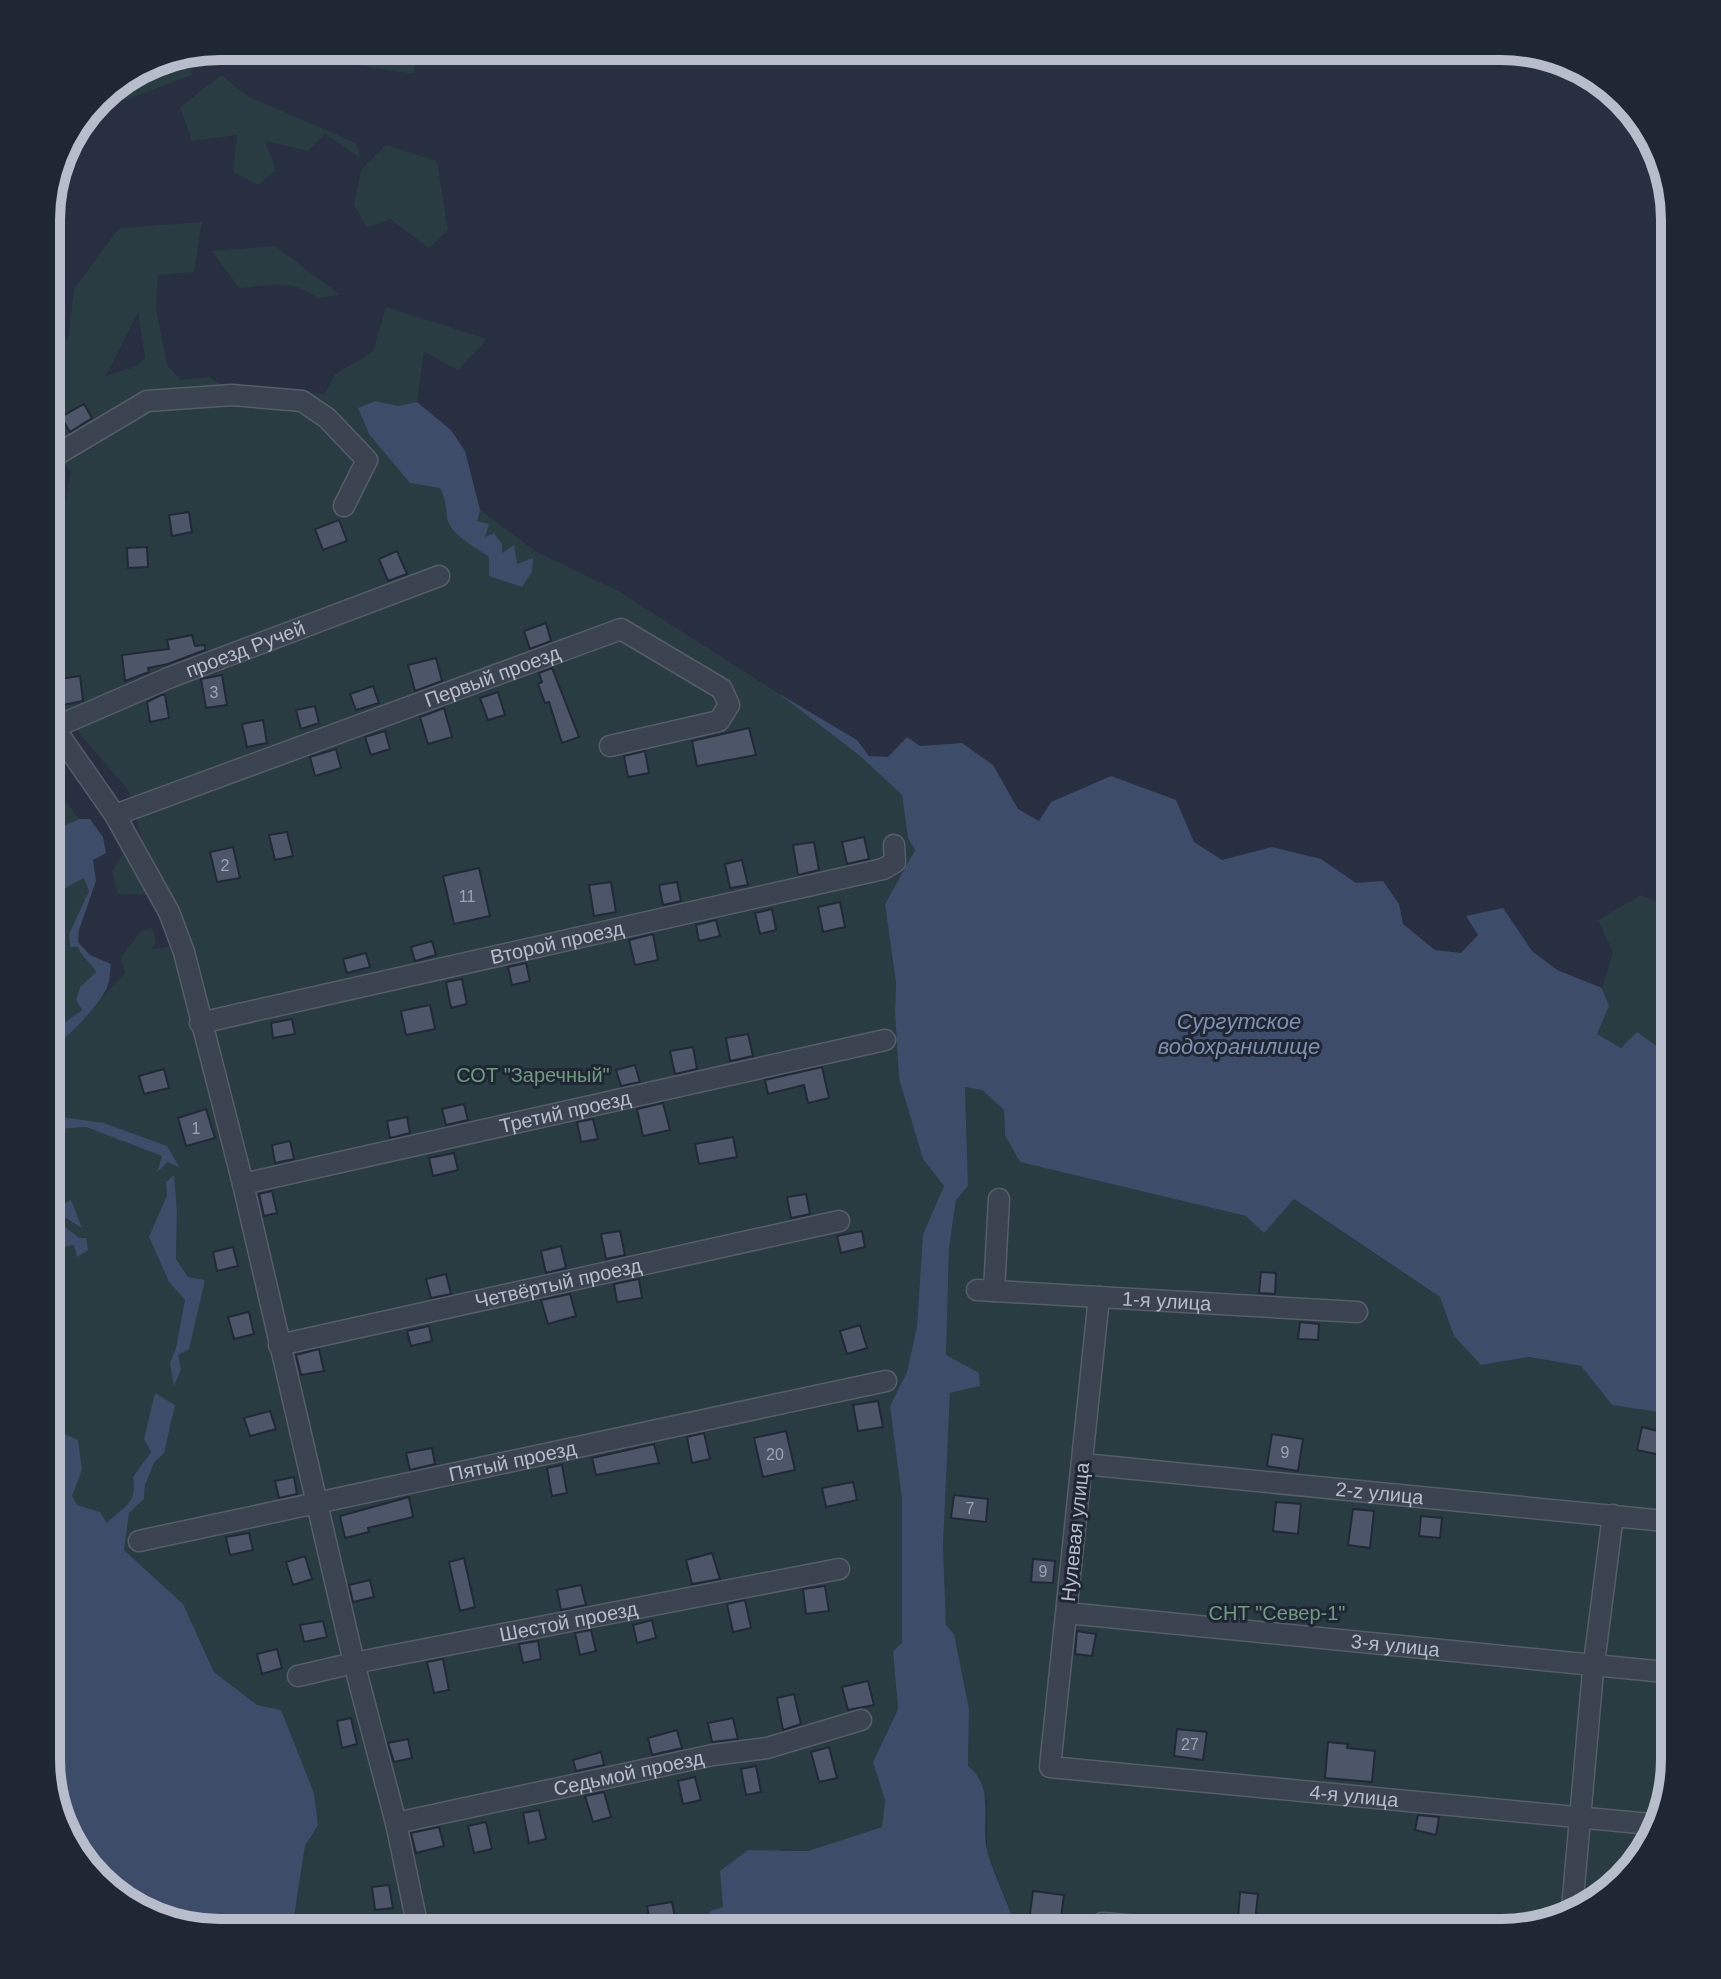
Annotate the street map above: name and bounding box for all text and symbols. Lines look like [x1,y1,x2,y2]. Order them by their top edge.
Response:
street label: проезд Ручей [183,617,308,681]
street label: Первый проезд [422,641,563,711]
house number: 3 [210,684,219,701]
house number: 2 [221,857,230,874]
house number: 11 [459,888,475,905]
street label: Второй проезд [488,917,626,968]
water label: Сургутское водохранилище [1158,1009,1320,1059]
park label: СОТ "Заречный" [456,1064,610,1086]
street label: Третий проезд [497,1086,633,1137]
house number: 1 [192,1120,201,1137]
street label: Четвёртый проезд [473,1254,644,1312]
street label: 1-я улица [1122,1287,1213,1315]
street label: Пятый проезд [447,1437,579,1485]
house number: 9 [1281,1444,1290,1461]
house number: 20 [766,1446,784,1463]
street label: Нулевая улица [1057,1461,1093,1603]
street label: 2-z улица [1335,1478,1425,1508]
house number: 7 [966,1500,975,1517]
house number: 9 [1039,1563,1048,1580]
street label: Шестой проезд [497,1597,640,1646]
park label: СНТ "Север-1" [1209,1602,1345,1624]
street label: 3-я улица [1350,1630,1442,1661]
house number: 27 [1181,1736,1199,1753]
street label: Седьмой проезд [552,1746,706,1800]
street label: 4-я улица [1309,1781,1400,1811]

